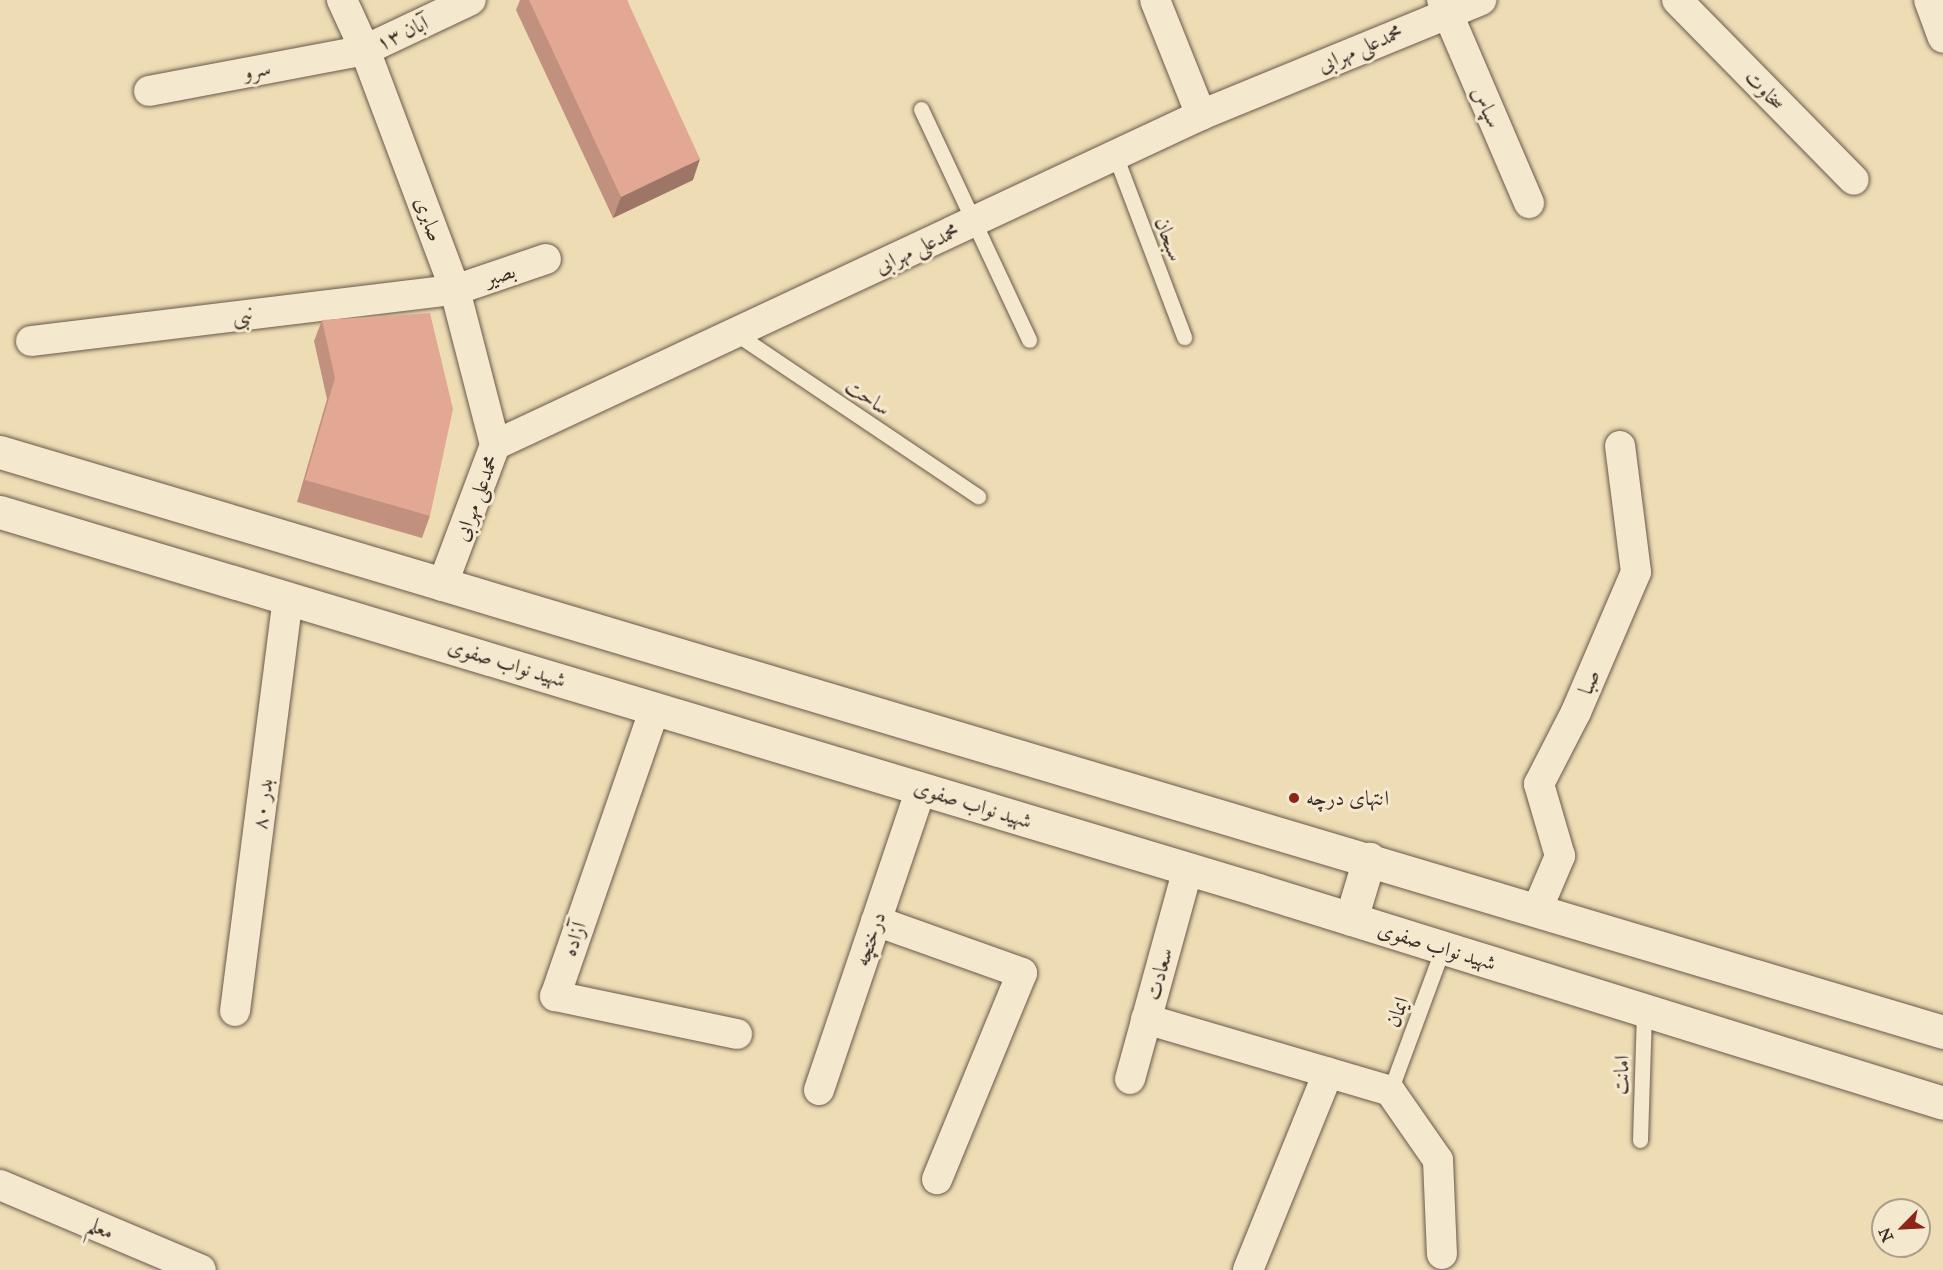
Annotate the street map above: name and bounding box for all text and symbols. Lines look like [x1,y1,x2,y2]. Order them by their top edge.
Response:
street label: ۱۳ آبان [372,10,432,56]
street label: محمدعلی مهرابی [1314,19,1406,77]
street label: سرو [241,55,273,85]
street label: سخاوت [1739,64,1791,116]
street label: سپاس [1467,82,1507,132]
street label: صابری [409,193,449,245]
street label: سبحان [1149,213,1189,265]
street label: محمدعلی مهرابی [871,218,963,278]
street label: بصیر [481,258,519,292]
street label: نبی [231,302,255,330]
street label: ساحت [841,373,895,421]
street label: محمدعلی مهرابی [448,451,504,545]
street label: شهید نواب صفوی [445,633,569,693]
street label: صبا [1573,666,1605,698]
street label: شهید نواب صفوی [911,774,1035,834]
street label: بدر ۸۰ [246,777,278,831]
place label: انتهای درچه [1306,785,1389,811]
marker: انتهای درچه [1287,791,1301,805]
street label: درختچه [849,908,891,970]
street label: شهید نواب صفوی [1375,916,1499,976]
street label: آزاده [556,918,592,960]
street label: سعادت [1140,945,1178,1003]
street label: ایمان [1380,993,1414,1031]
street label: امانت [1608,1055,1634,1095]
north arrow [1871,1198,1931,1258]
street label: معلم [84,1211,118,1245]
text: N [1874,1225,1897,1245]

